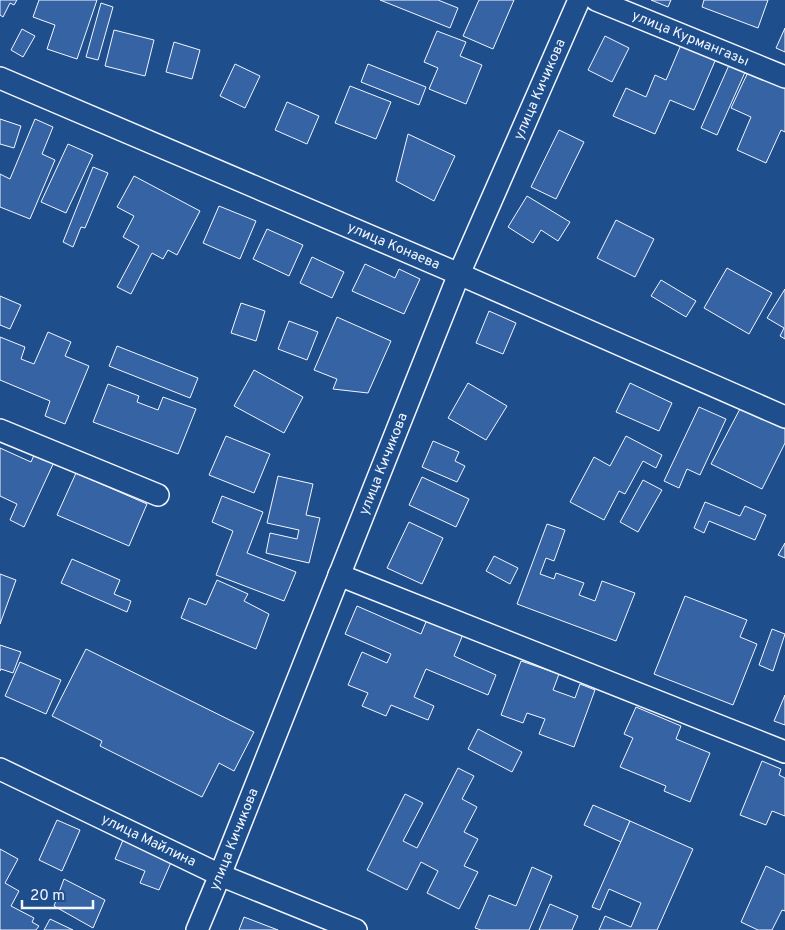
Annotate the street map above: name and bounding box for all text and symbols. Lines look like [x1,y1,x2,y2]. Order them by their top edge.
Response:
street label: улица Курмангазы [629,7,752,70]
street label: улица Кичикова [510,36,569,142]
street label: улица Конаева [345,219,443,273]
street label: улица Кичикова [356,410,411,518]
street label: улица Кичикова [206,786,262,893]
street label: улица Майлина [99,811,199,871]
scale bar [22,878,94,910]
text: 20 m [30,887,65,906]

